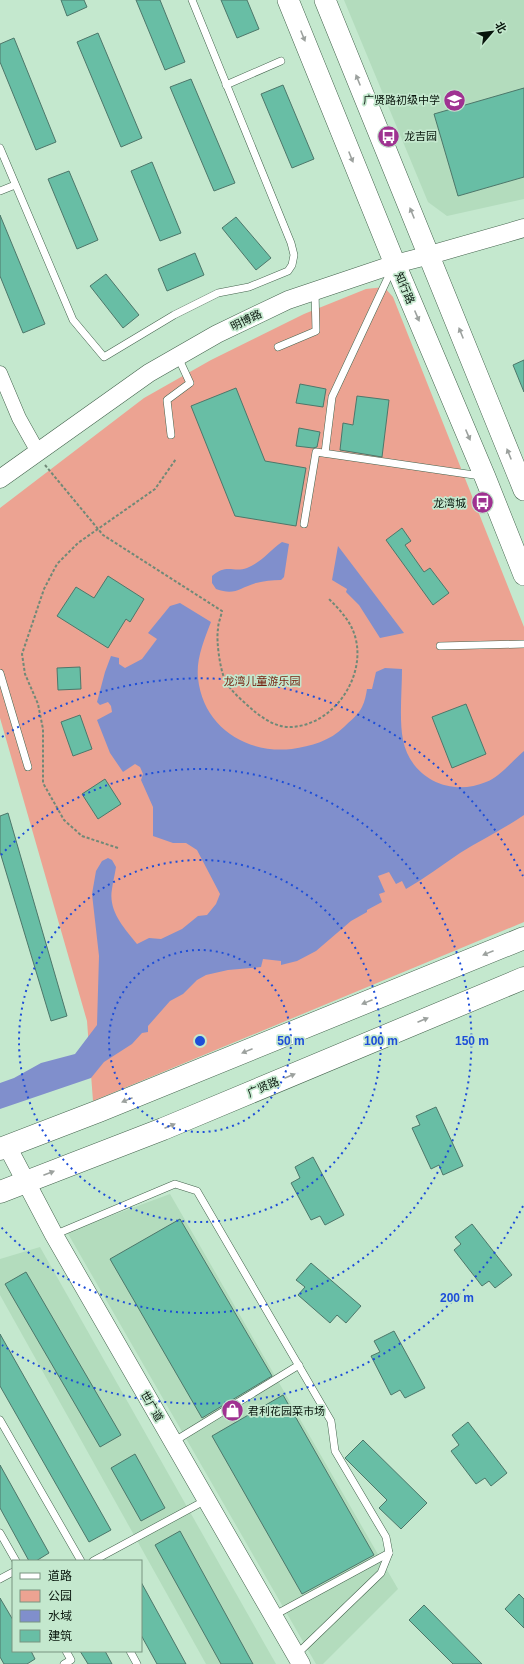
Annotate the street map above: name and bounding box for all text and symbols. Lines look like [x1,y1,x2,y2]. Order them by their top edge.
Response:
north arrow [472,12,512,52]
text: 北 [493,20,509,35]
one-way arrow [300,31,306,43]
one-way arrow [354,73,360,85]
school or university icon: 广贤路初级中学 [442,87,468,113]
place label: 广贤路初级中学 [363,94,440,106]
bus stop icon: 龙吉园 [376,123,402,149]
place label: 龙吉园 [404,130,437,142]
one-way arrow [349,151,355,163]
one-way arrow [409,206,415,218]
street label: 知行路 [393,270,417,306]
street label: 明博路 [229,307,263,333]
one-way arrow [414,310,420,321]
one-way arrow [458,328,464,339]
one-way arrow [465,430,471,442]
one-way arrow [506,448,512,460]
bus stop icon: 龙湾城 [469,490,495,516]
place label: 龙湾城 [433,497,466,509]
park label: 龙湾儿童游乐园 [224,675,301,687]
one-way arrow [482,950,493,956]
one-way arrow [362,999,373,1005]
one-way arrow [418,1017,429,1023]
centre of rings [193,1034,207,1048]
text: 50 m [277,1034,305,1048]
text: 100 m [364,1034,398,1048]
text: 150 m [455,1034,489,1048]
one-way arrow [242,1048,253,1054]
one-way arrow [285,1072,297,1078]
street label: 广贤路 [245,1075,281,1099]
one-way arrow [121,1097,132,1103]
one-way arrow [165,1123,176,1129]
one-way arrow [44,1170,56,1176]
text: 200 m [440,1291,474,1305]
street label: 世广道 [139,1389,165,1423]
shop icon: 君利花园菜市场 [219,1398,245,1424]
place label: 君利花园菜市场 [248,1405,325,1417]
legend [12,1560,142,1652]
text: 道路 [48,1569,72,1583]
text: 公园 [48,1589,72,1603]
text: 水域 [48,1609,72,1623]
text: 建筑 [48,1629,72,1643]

